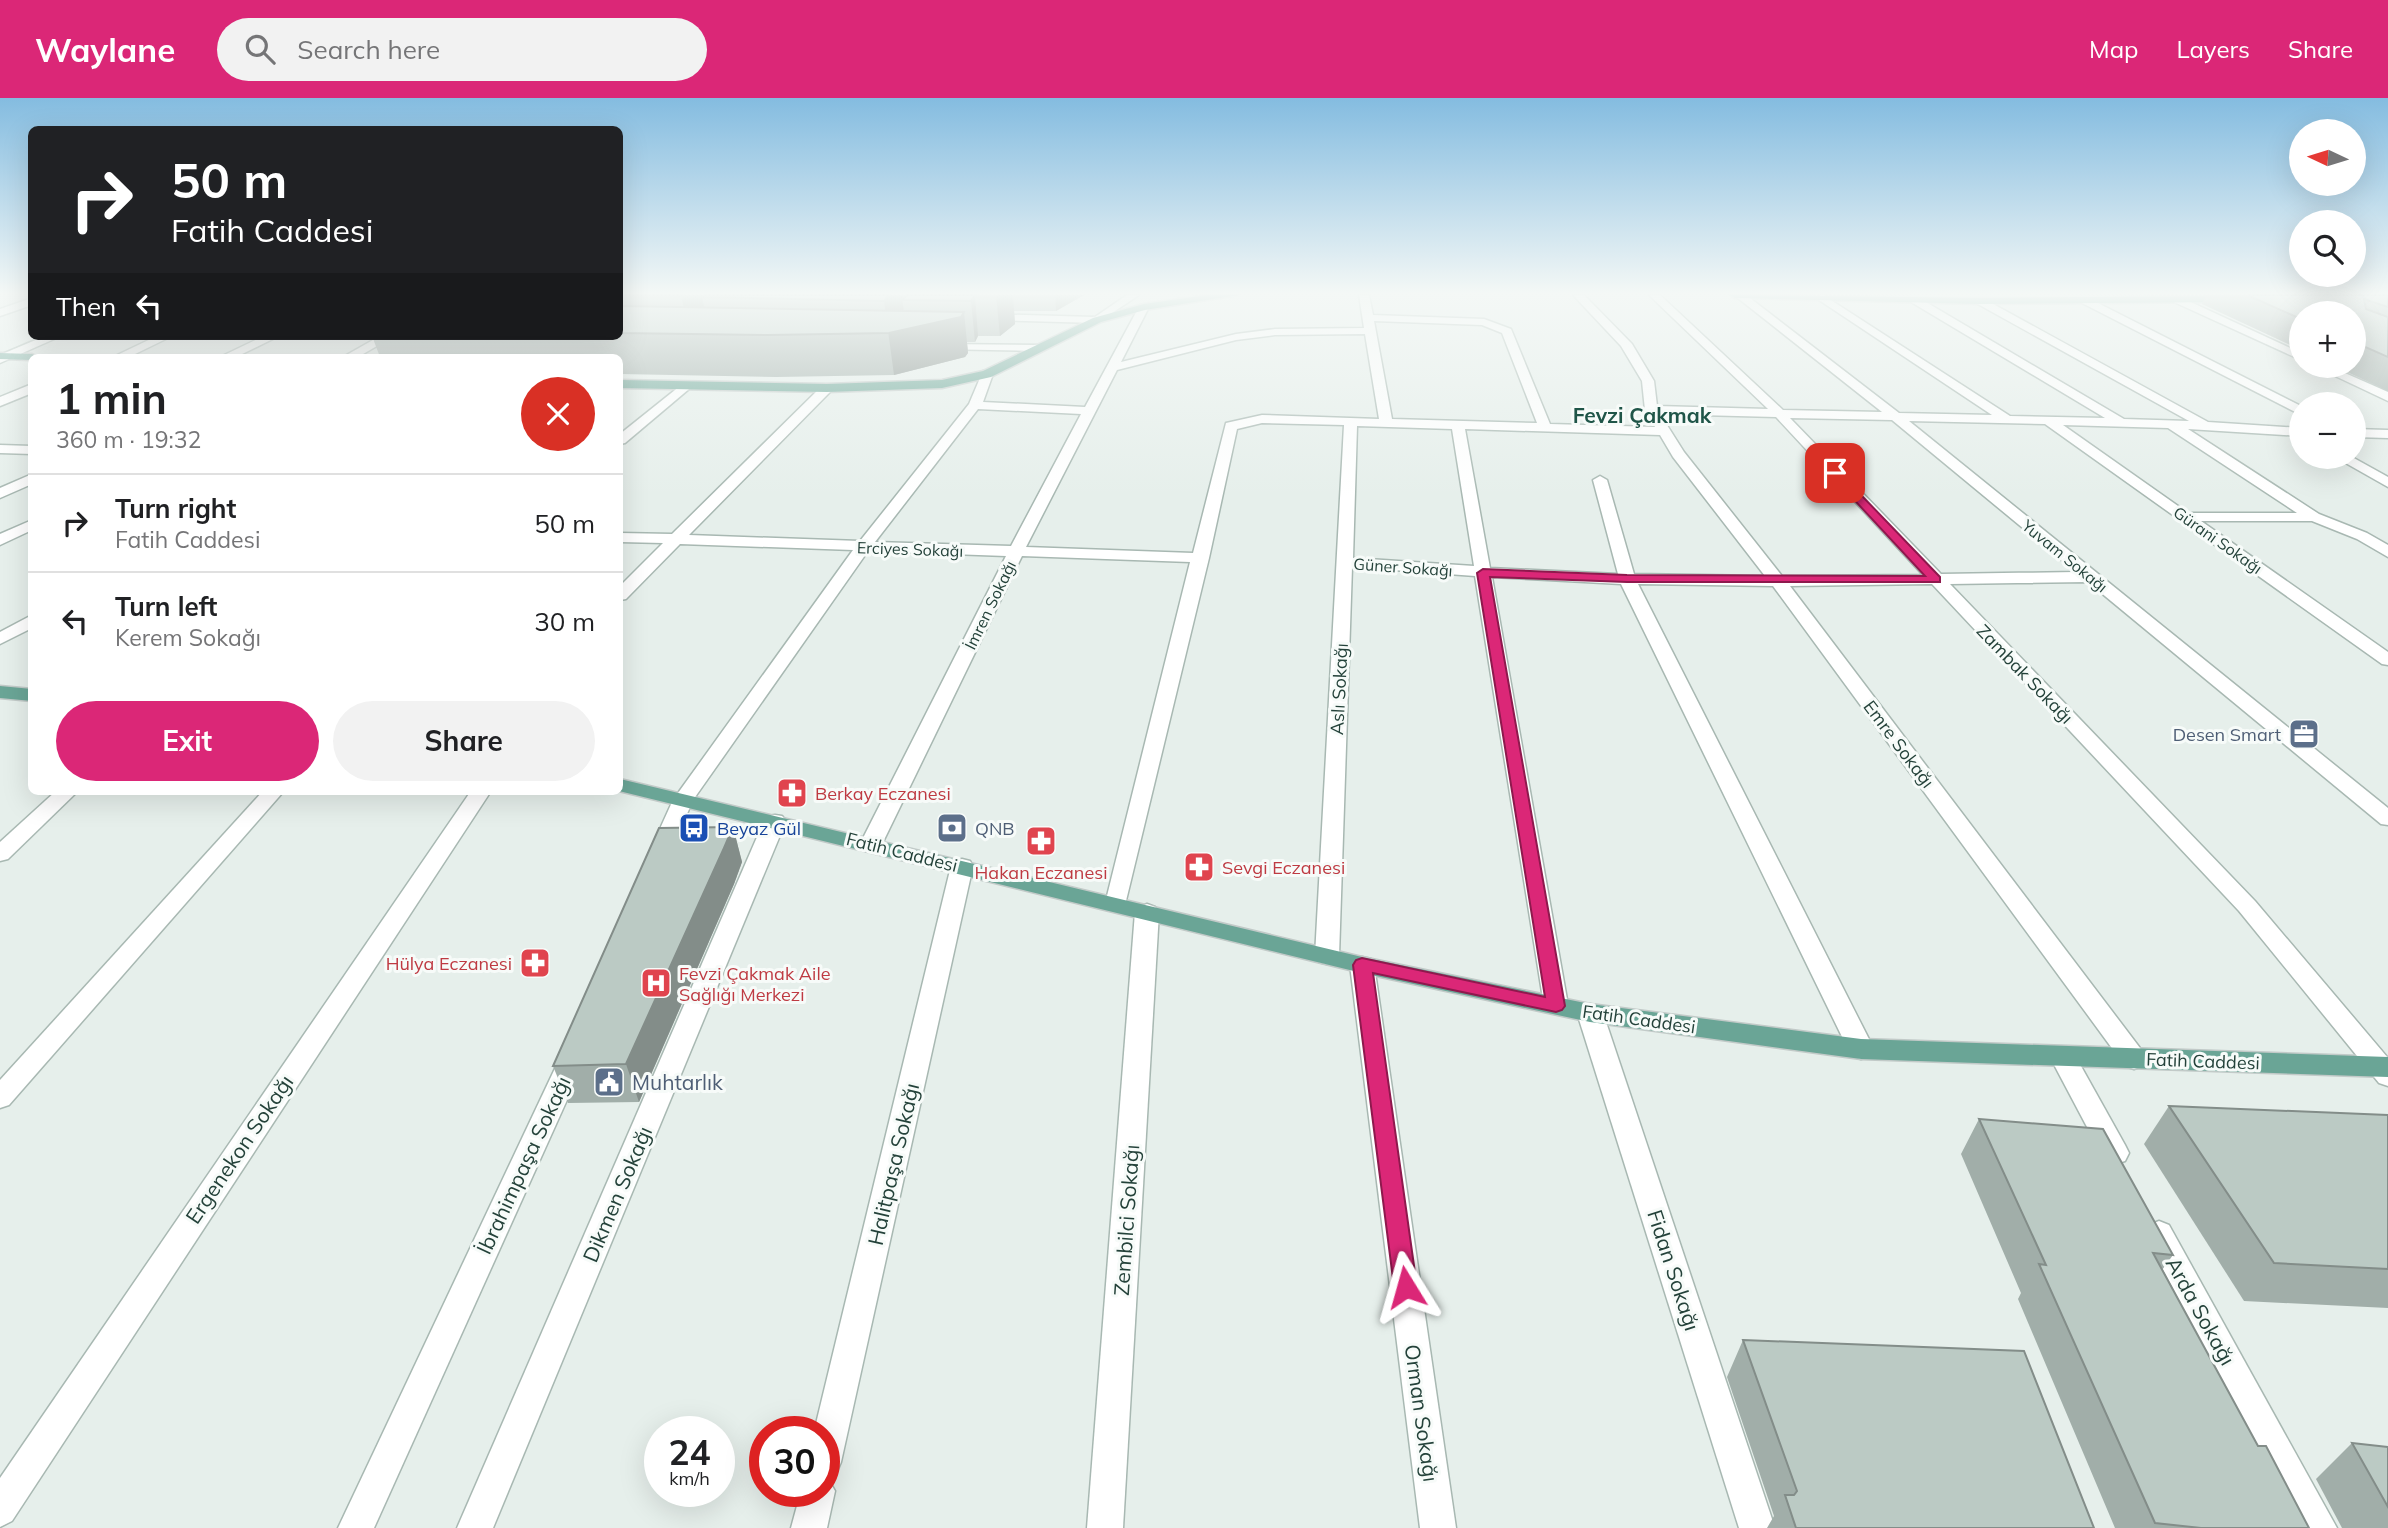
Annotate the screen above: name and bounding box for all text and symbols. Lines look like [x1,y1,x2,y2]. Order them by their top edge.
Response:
search box [217,18,707,81]
text: Waylane [35,29,175,70]
icon: search [241,30,279,68]
text: Search here [297,33,440,66]
text: Map [2089,34,2138,64]
text: Layers [2176,34,2250,64]
text: Share [2288,34,2353,64]
north arrow [2289,119,2366,196]
map controls [2289,119,2366,469]
text: 50 m [171,149,287,210]
icon: right [56,154,147,245]
text: Fatih Caddesi [171,210,373,250]
button: search [2289,210,2366,287]
icon: left [130,287,168,325]
text: Then [56,290,116,323]
button: + [2289,301,2366,378]
text: 1 min [56,372,167,425]
button: close [521,377,595,451]
button: − [2289,392,2366,469]
district label: Fevzi Çakmak [1573,402,1712,428]
text: 360 m · 19:32 [56,425,201,454]
pin [1805,443,1865,503]
icon: arrive [1816,454,1854,492]
text: Turn right [115,492,236,525]
street label: Gürani Sokağı [2170,502,2266,578]
icon: right [56,504,94,542]
text: 50 m [534,507,595,540]
street label: Yuvam Sokağı [2017,515,2112,597]
text: Fatih Caddesi [115,525,260,554]
street label: Erciyes Sokağı [857,537,963,561]
street label: Güner Sokağı [1353,554,1453,580]
street label: İmren Sokağı [960,557,1020,653]
text: Turn left [115,590,217,623]
icon: left [56,602,94,640]
text: 30 m [534,605,595,638]
street label: Zambak Sokağı [1972,619,2078,729]
text: Kerem Sokağı [115,623,261,652]
street label: Aslı Sokağı [1325,643,1353,735]
street label: Emre Sokağı [1859,696,1939,792]
button: Exit [56,701,319,781]
button: Share [333,701,595,781]
office icon: Desen Smart [2287,717,2321,751]
place label: Desen Smart [2173,723,2281,746]
pharmacy icon: Berkay Eczanesi [775,776,809,810]
place label: Berkay Eczanesi [815,782,951,805]
bus stop icon: Beyaz Gül [677,811,711,845]
bank icon: QNB [935,811,969,845]
place label: Beyaz Gül [717,817,801,840]
place label: QNB [975,817,1015,840]
pharmacy icon: Hakan Eczanesi [1024,824,1058,858]
street label: Fatih Caddesi [844,827,960,877]
pharmacy icon: Sevgi Eczanesi [1182,850,1216,884]
place label: Sevgi Eczanesi [1222,856,1345,879]
place label: Hakan Eczanesi [975,861,1107,884]
pharmacy icon: Hülya Eczanesi [518,946,552,980]
place label: Hülya Eczanesi [386,952,512,975]
place label: Fevzi Çakmak Aile Sağlığı Merkezi [679,962,830,1006]
hospital icon: Fevzi Çakmak Aile Sağlığı Merkezi [639,966,673,1000]
street label: Fatih Caddesi [1581,1000,1697,1038]
street label: Fatih Caddesi [2146,1048,2260,1074]
public building icon: Muhtarlık [592,1065,626,1099]
place label: Muhtarlık [632,1069,723,1095]
street label: Ergenekon Sokağı [180,1070,298,1228]
street label: İbrahimpaşa Sokağı [470,1072,576,1258]
street label: Halitpaşa Sokağı [862,1080,924,1248]
street label: Dikmen Sokağı [577,1122,657,1266]
street label: Zembilci Sokağı [1108,1143,1144,1297]
street label: Fidan Sokağı [1642,1206,1706,1334]
position arrow [1369,1250,1443,1324]
street label: Arda Sokağı [2161,1252,2241,1370]
street label: Orman Sokağı [1399,1343,1445,1483]
speed limit sign: 30 [749,1416,840,1507]
text: 24 [668,1430,711,1474]
text: km/h [669,1467,710,1490]

